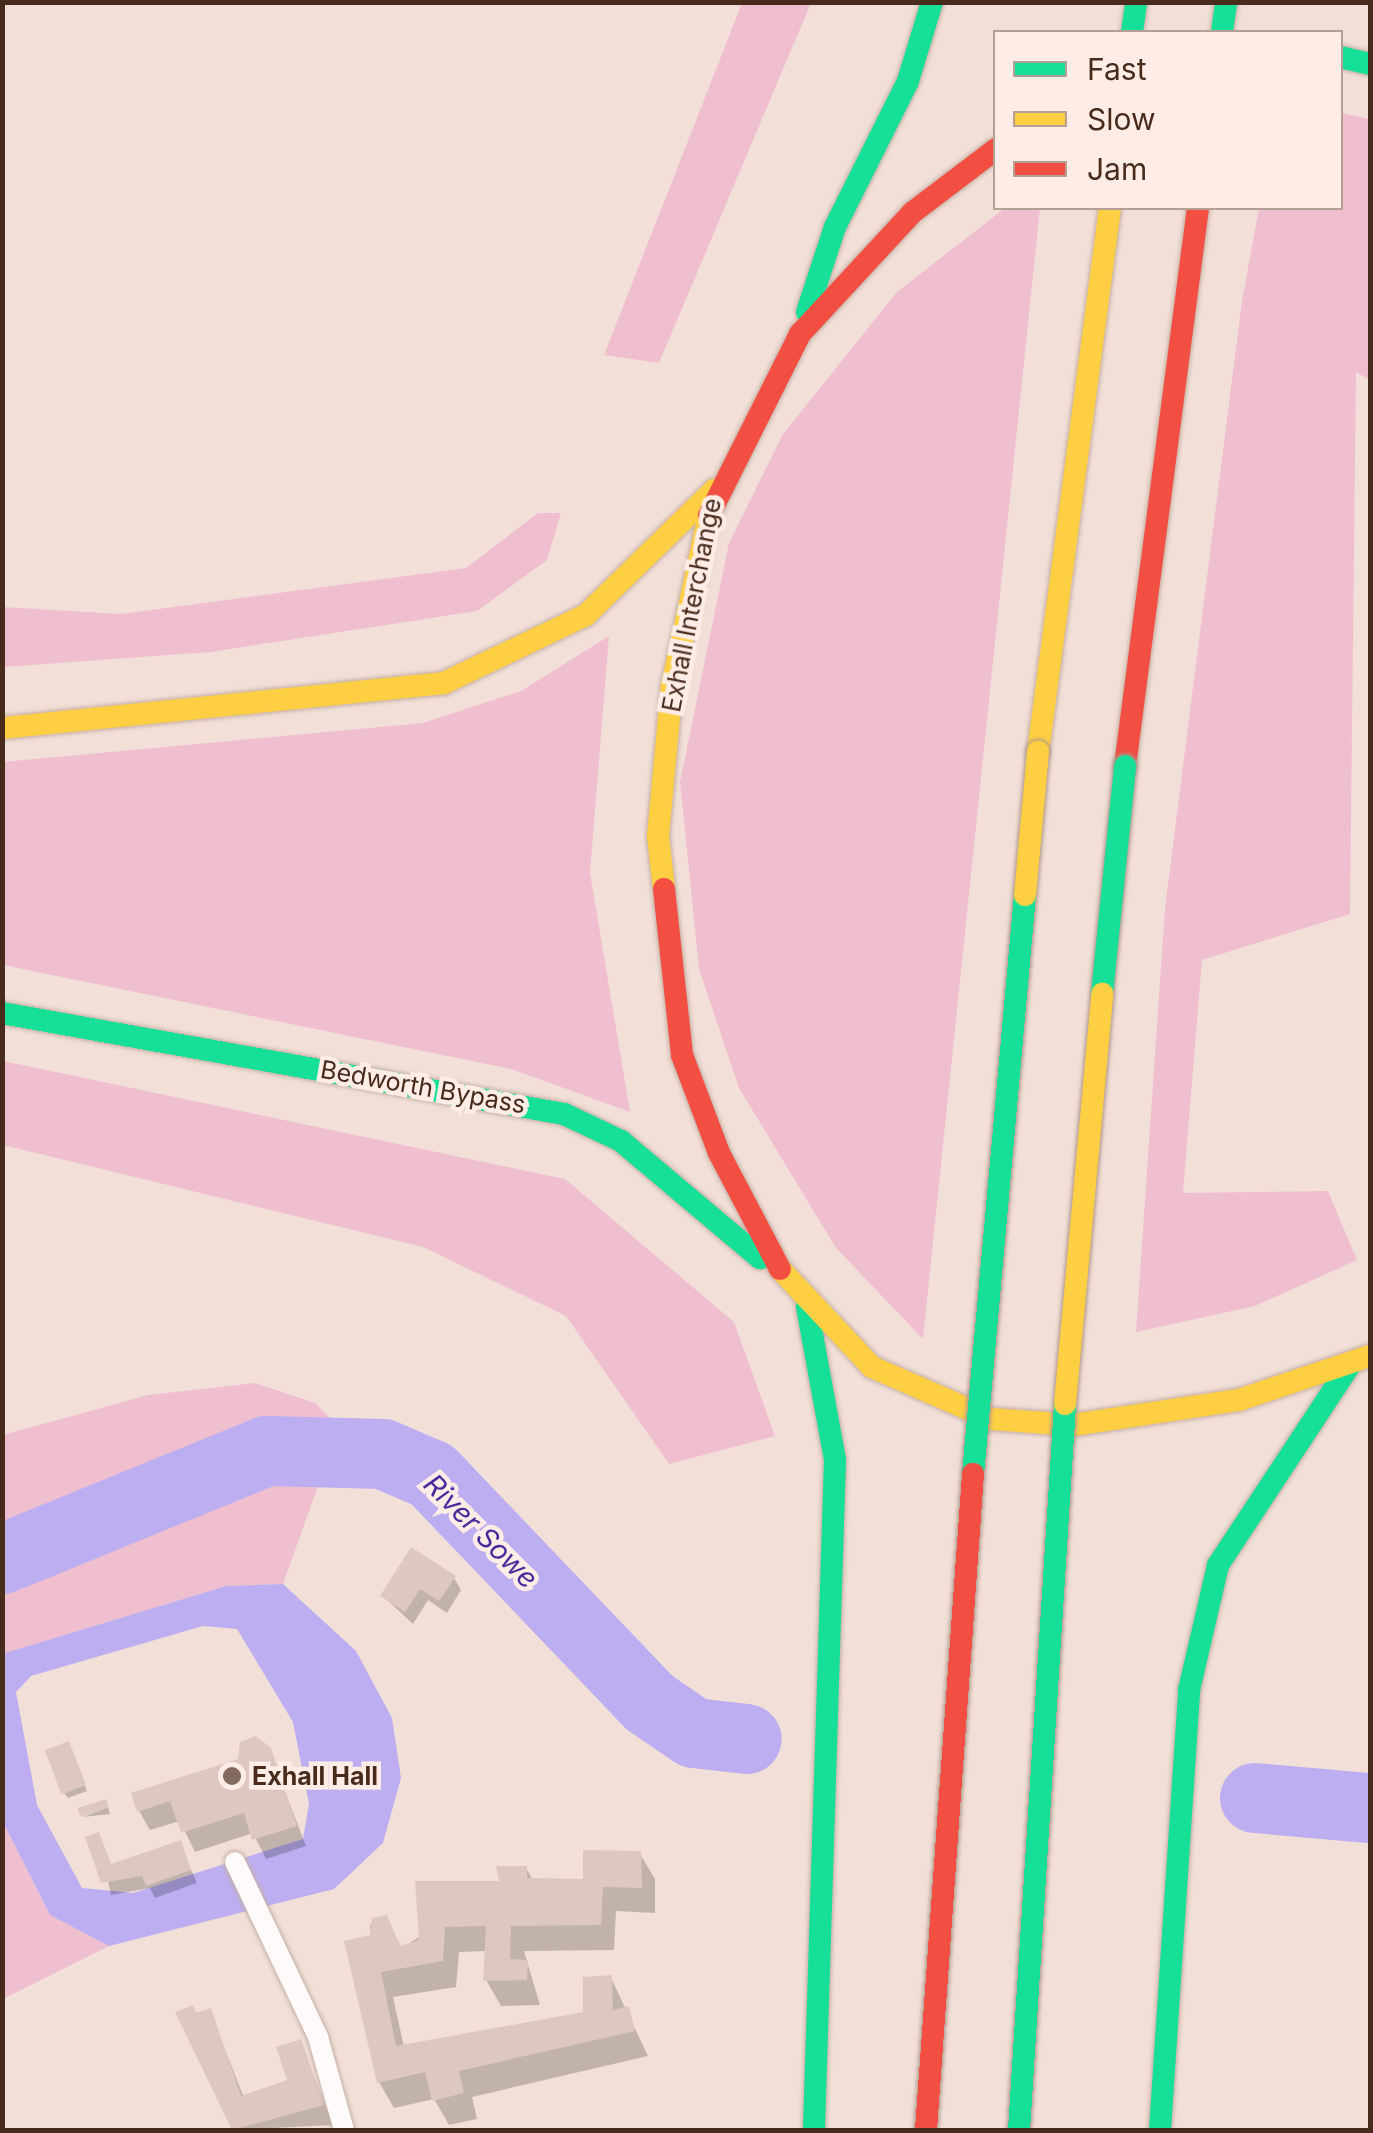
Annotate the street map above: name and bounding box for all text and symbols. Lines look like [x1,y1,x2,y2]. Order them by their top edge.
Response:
legend [993,30,1343,210]
text: Fast [1087,51,1146,87]
text: Slow [1087,101,1156,137]
text: Jam [1087,151,1147,187]
street label: Exhall Interchange [657,495,727,715]
street label: Bedworth Bypass [318,1054,528,1120]
water label: River Sowe [417,1467,545,1595]
place label: Exhall Hall [252,1761,378,1791]
marker: Exhall Hall [221,1765,243,1787]

